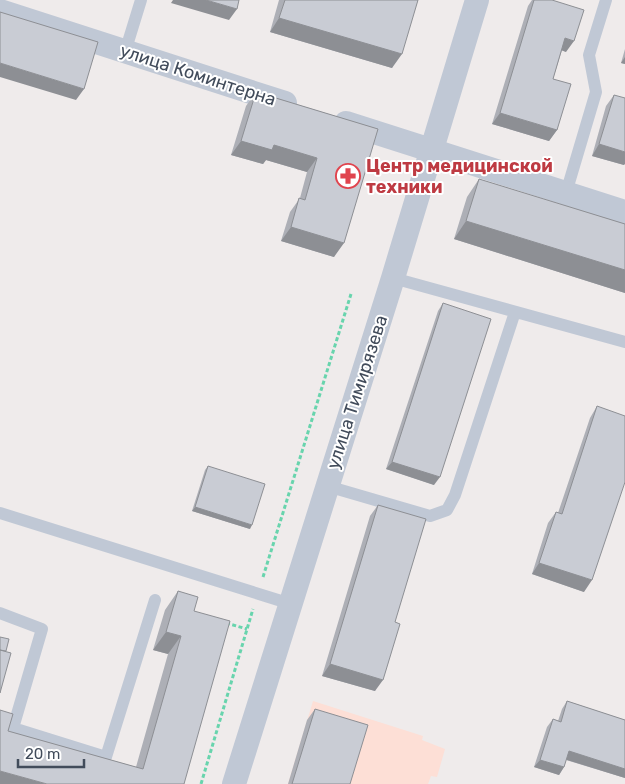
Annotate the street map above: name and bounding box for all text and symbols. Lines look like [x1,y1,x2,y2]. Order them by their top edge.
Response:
street label: улица Коминтерна [117,39,279,111]
place label: Центр медицинской техники [366,155,553,198]
pharmacy icon: Центр медицинской техники [335,163,361,189]
street label: улица Тимирязева [322,312,392,472]
scale bar [18,736,84,768]
text: 20 m [25,745,60,763]

